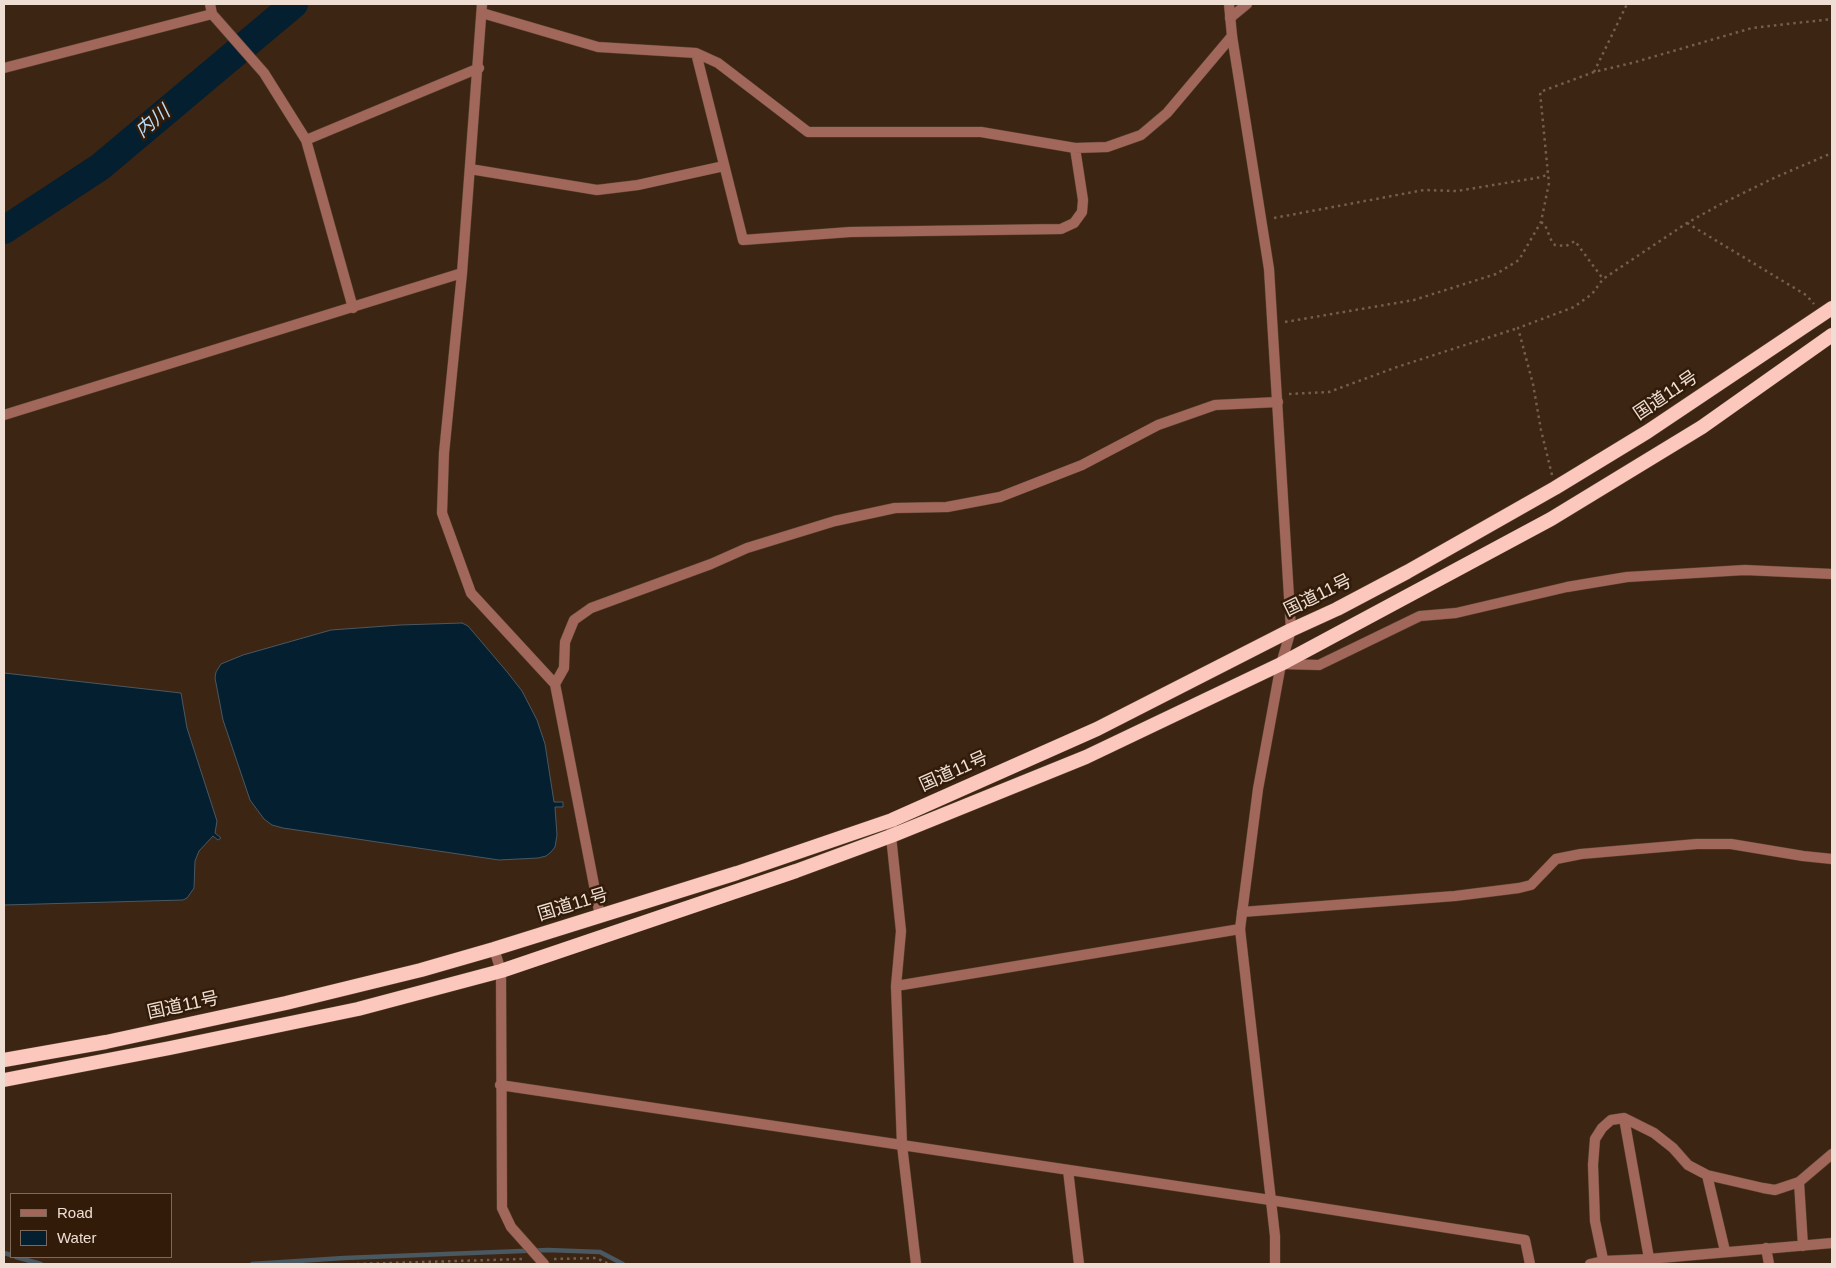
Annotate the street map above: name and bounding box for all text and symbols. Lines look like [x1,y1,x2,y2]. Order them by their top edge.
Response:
water label: 内川 [131,101,175,143]
street label: 国道11号 [1630,367,1702,425]
street label: 国道11号 [1281,570,1355,622]
street label: 国道11号 [916,747,992,797]
street label: 国道11号 [535,884,611,926]
street label: 国道11号 [145,988,221,1024]
legend [10,1193,172,1258]
text: Road [57,1204,93,1221]
text: Water [57,1229,96,1246]

